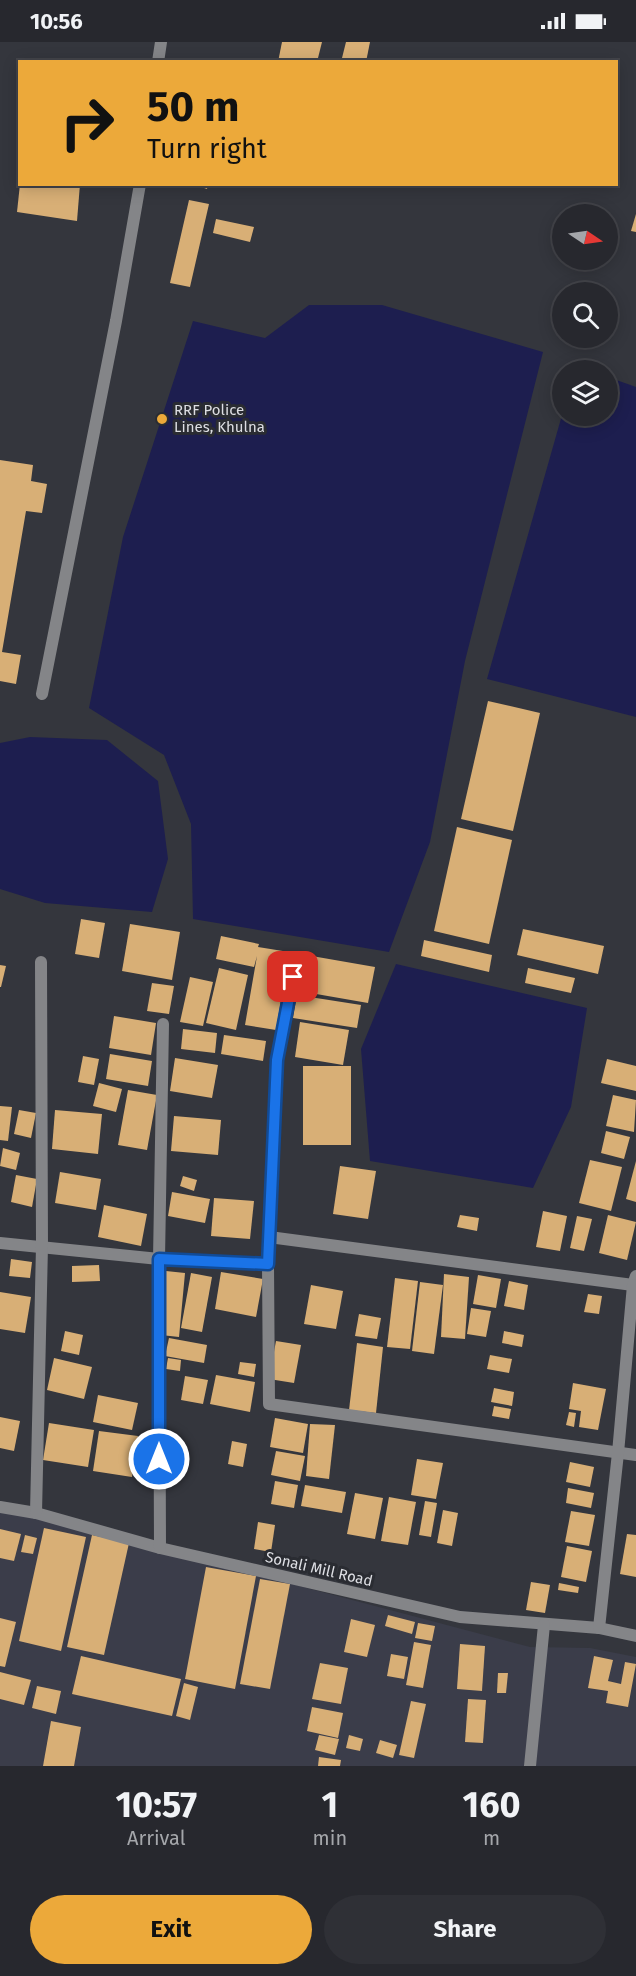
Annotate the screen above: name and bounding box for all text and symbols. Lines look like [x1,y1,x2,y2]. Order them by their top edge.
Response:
text: 10:56 [30,8,83,35]
text: 50 m [147,82,240,132]
icon: right [48,84,126,162]
text: Turn right [147,133,267,165]
north arrow [552,204,618,270]
map controls [552,204,618,426]
button: search [552,282,618,348]
button: layers [552,360,618,426]
place label: RRF Police Lines, Khulna [174,401,265,436]
marker: RRF Police Lines, Khulna [155,412,169,426]
pin [267,951,318,1002]
icon: arrive [276,960,309,993]
position arrow [127,1427,191,1491]
street label: Sonali Mill Road [264,1548,374,1590]
text: 10:57 [115,1783,197,1827]
text: 1 [322,1783,338,1827]
text: 160 [463,1783,521,1827]
text: Arrival [127,1826,186,1850]
text: min [313,1826,347,1850]
text: m [483,1826,500,1850]
button: Exit [30,1895,312,1964]
button: Share [324,1895,606,1964]

